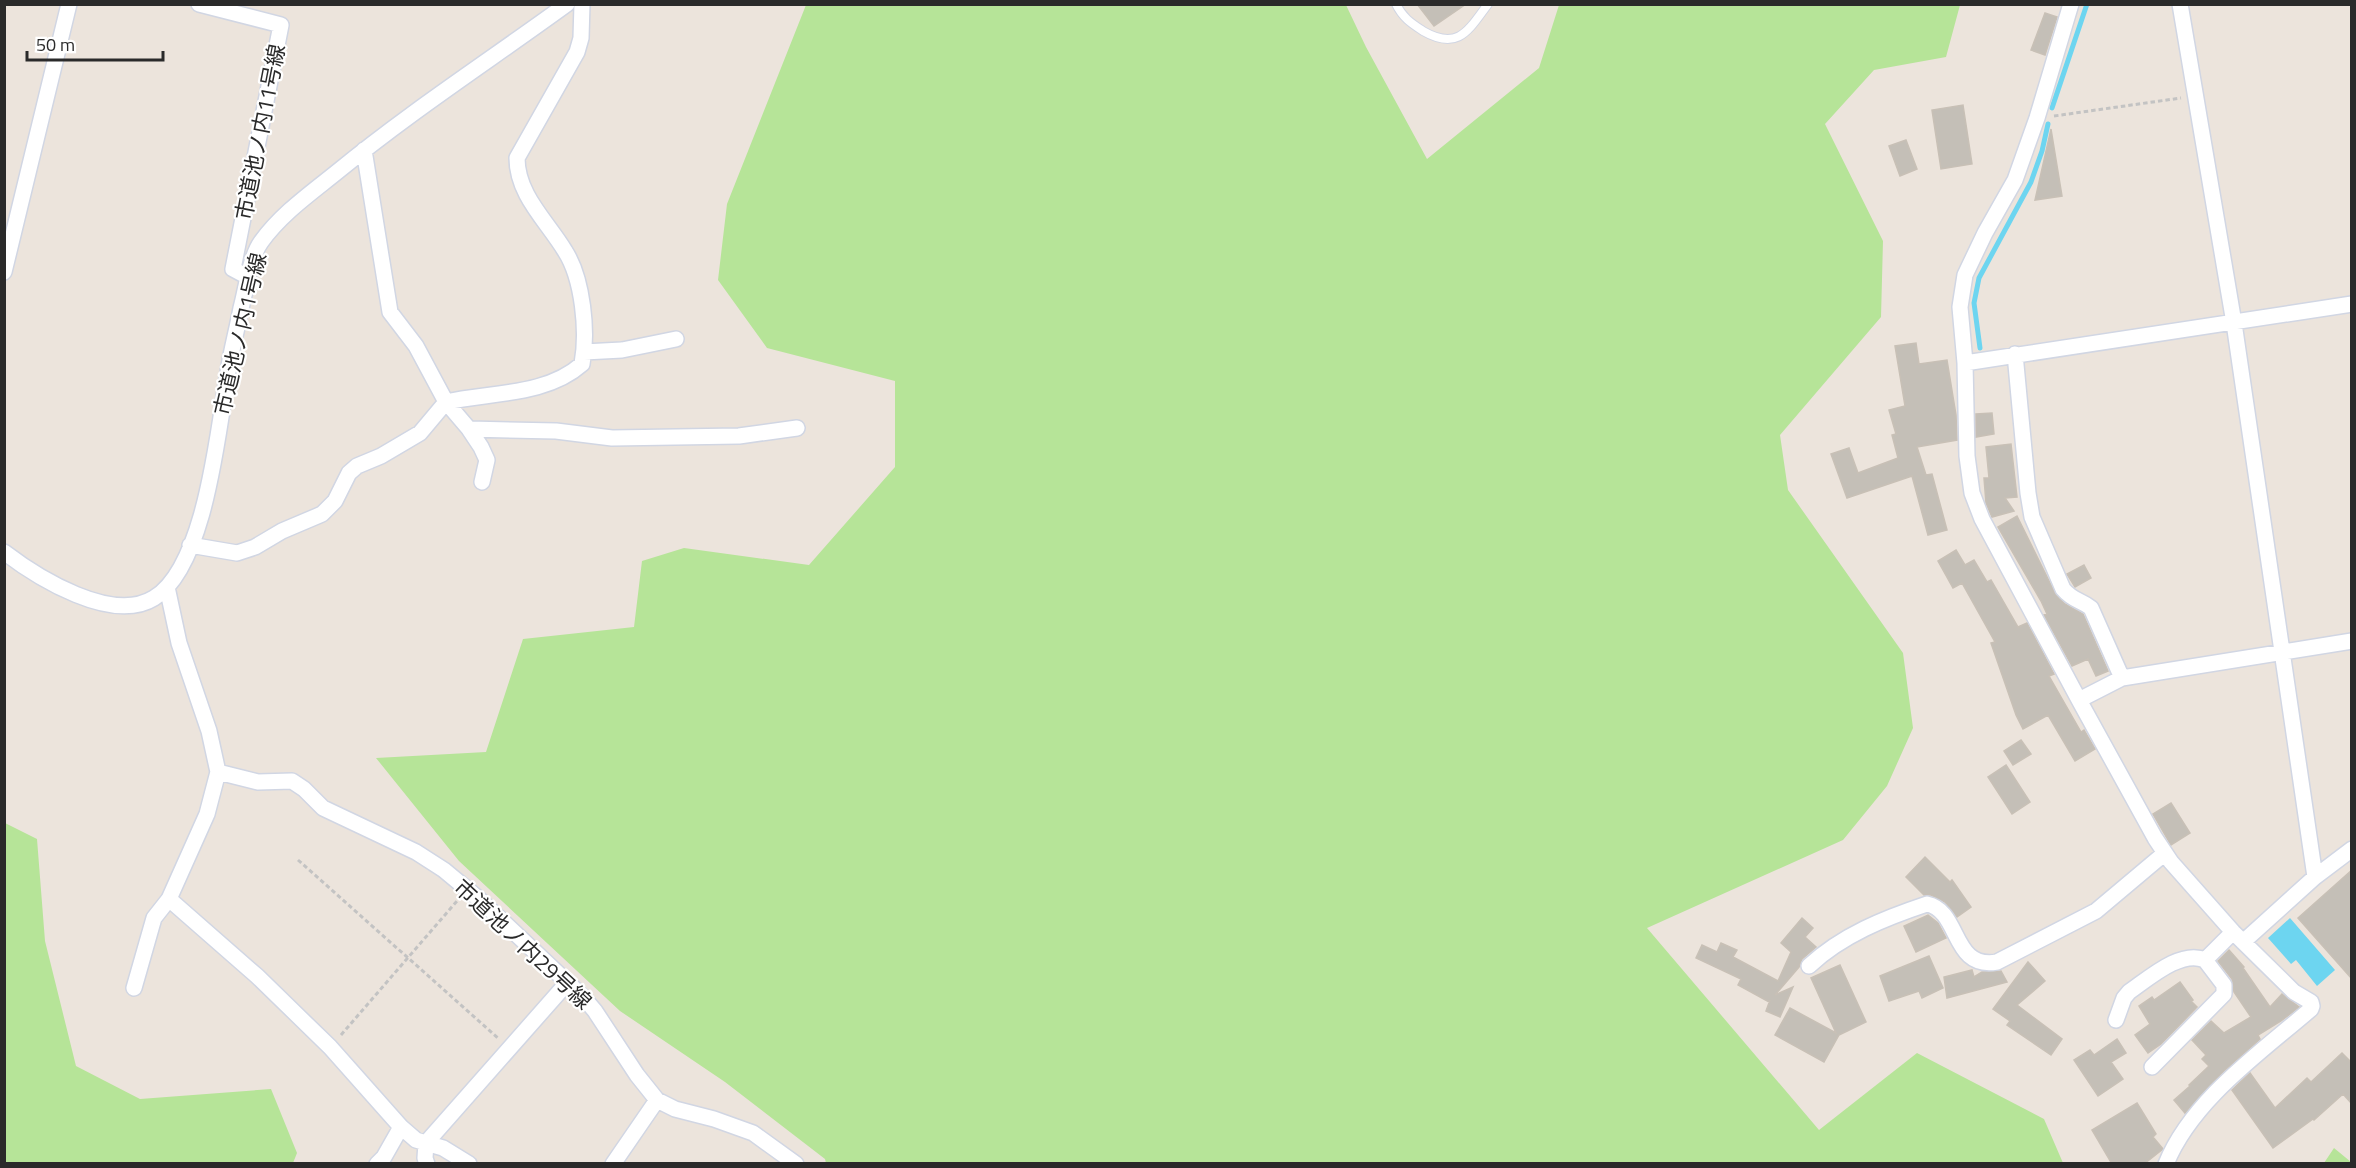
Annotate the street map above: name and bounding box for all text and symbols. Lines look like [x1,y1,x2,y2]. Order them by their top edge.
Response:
scale bar [27,24,164,62]
text: 50 m [36,31,75,58]
street label: 市道池ノ内11号線 [226,41,294,223]
street label: 市道池ノ内1号線 [205,249,275,419]
street label: 市道池ノ内29号線 [446,871,600,1017]

